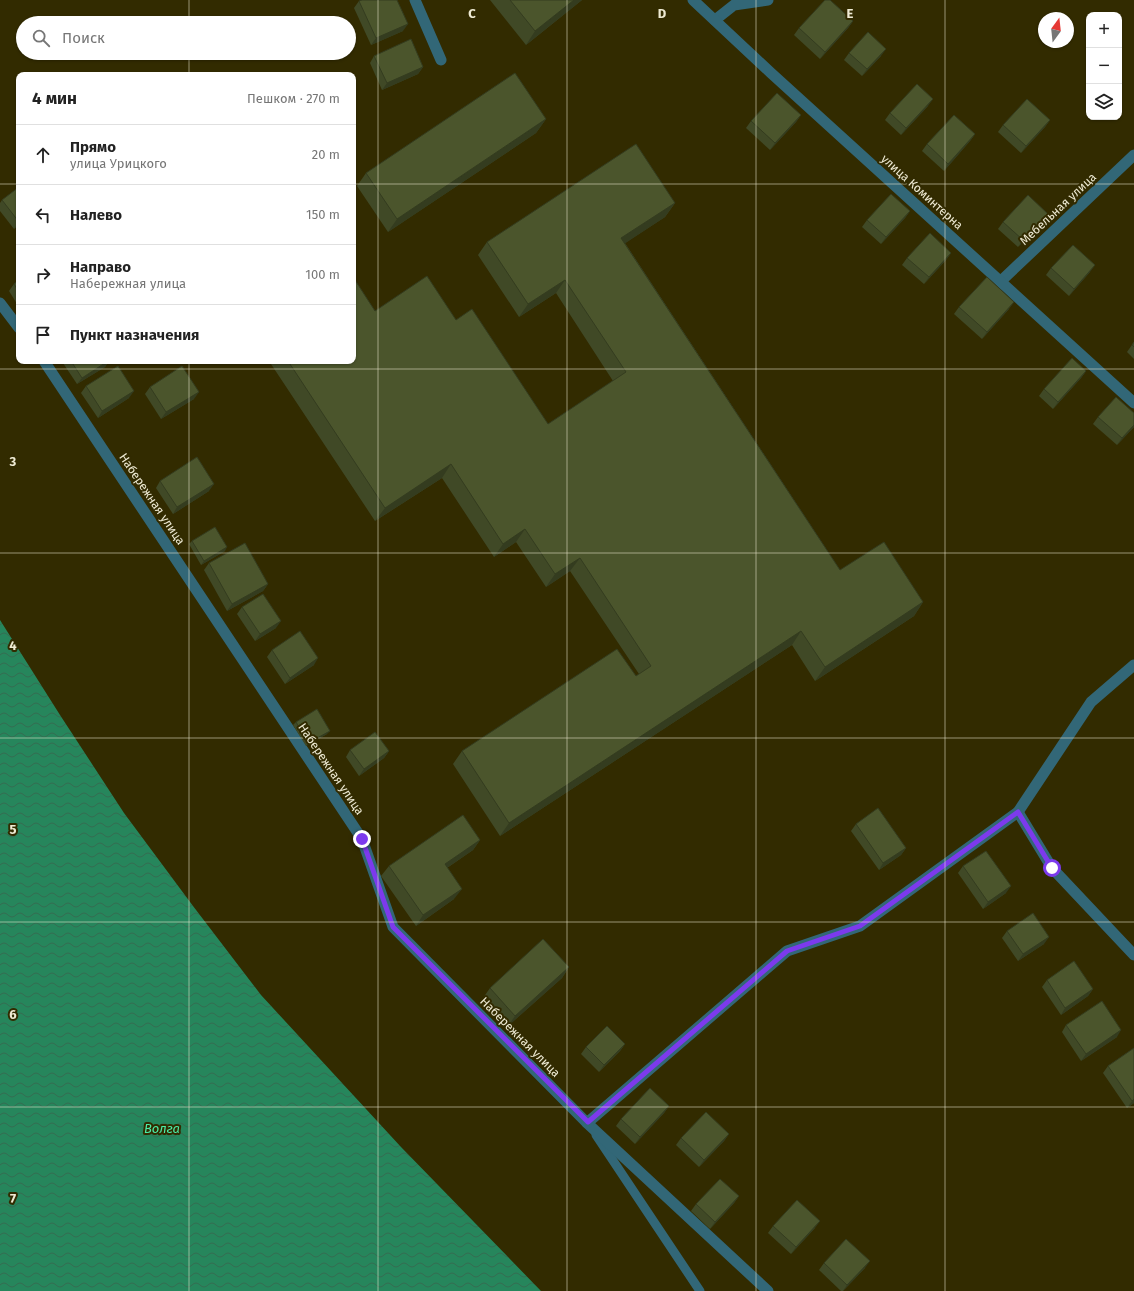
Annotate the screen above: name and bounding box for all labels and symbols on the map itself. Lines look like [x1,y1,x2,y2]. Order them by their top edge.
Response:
text: C [468,6,476,21]
text: D [658,6,667,21]
text: E [847,6,854,21]
north arrow [1038,12,1074,48]
street label: улица Коминтерна [878,152,966,232]
street label: Мебельная улица [1017,170,1099,248]
street label: Набережная улица [116,451,188,547]
text: 3 [9,454,17,469]
text: 4 [9,638,17,653]
street label: Набережная улица [295,721,367,817]
text: 5 [10,822,17,837]
route end [353,830,371,848]
route start [1043,859,1061,877]
street label: Набережная улица [477,994,563,1080]
text: 6 [9,1007,17,1022]
water label: Волга [144,1121,180,1136]
text: 7 [10,1191,16,1206]

